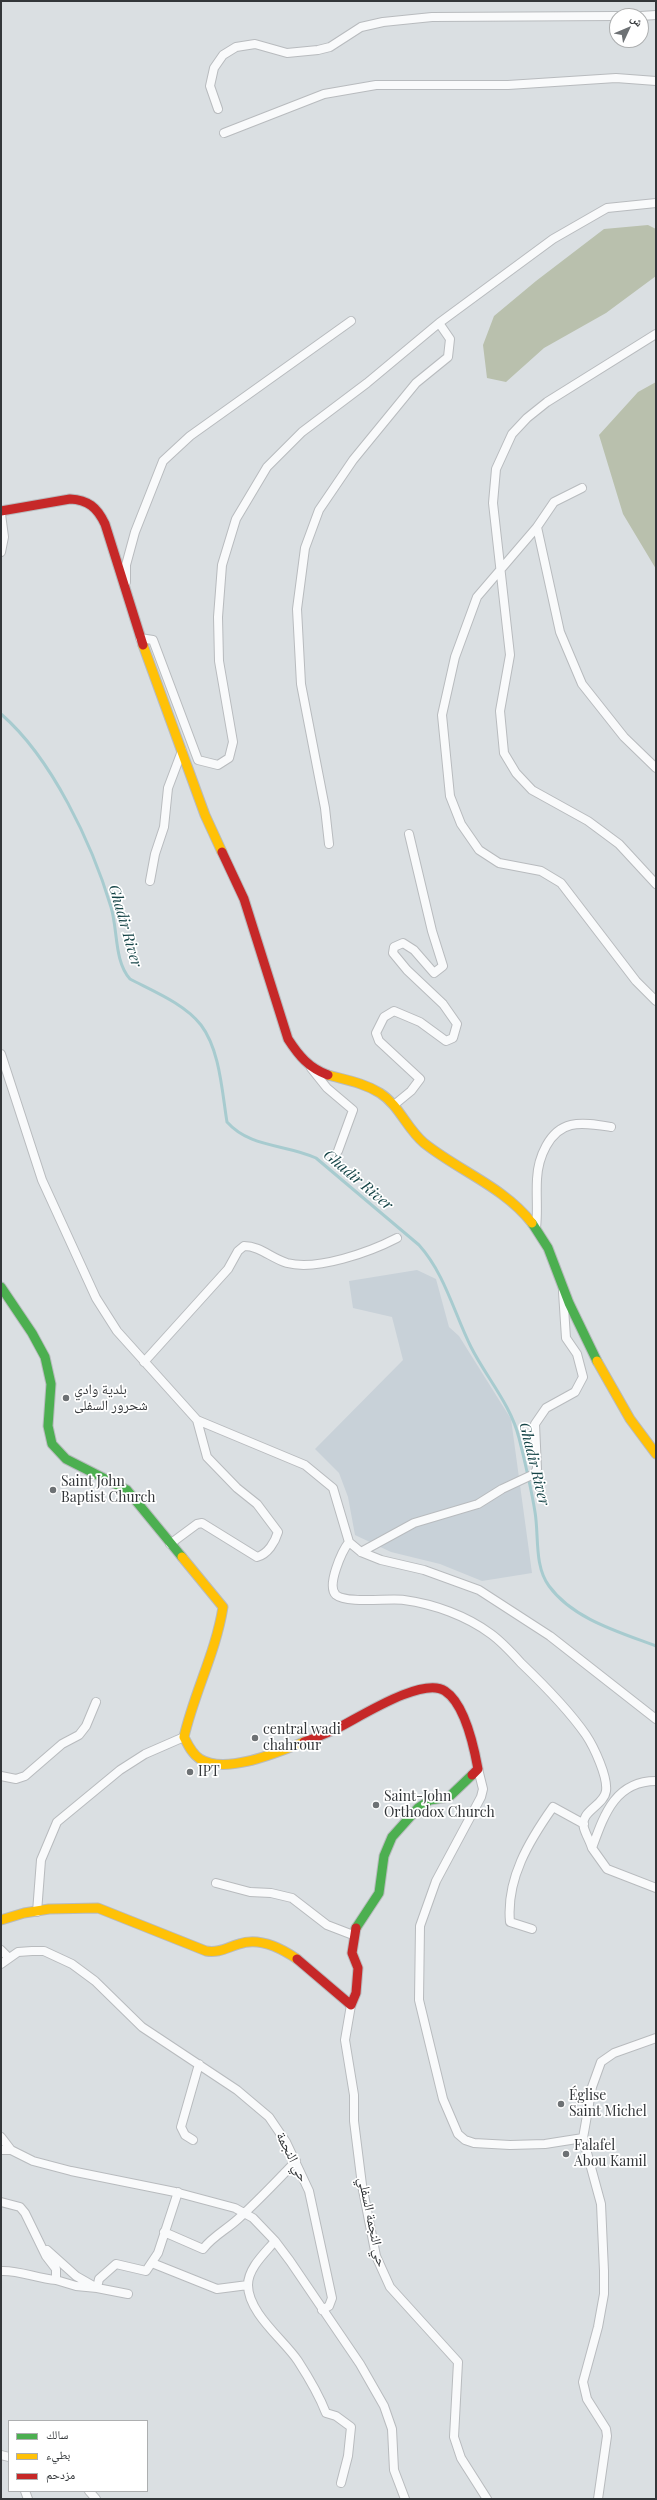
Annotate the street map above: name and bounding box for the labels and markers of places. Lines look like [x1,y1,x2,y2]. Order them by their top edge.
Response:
place label: بلدية وادي شحرور السفلى [74,1382,148,1414]
marker: بلدية وادي شحرور السفلى [61,1393,71,1403]
place label: Saint John Baptist Church [61,1474,156,1506]
marker: Saint John Baptist Church [48,1485,58,1495]
place label: central wadi chahrour [263,1722,341,1754]
marker: central wadi chahrour [250,1733,260,1743]
place label: IPT [198,1764,220,1780]
marker: IPT [185,1767,195,1777]
place label: Saint-John Orthodox Church [384,1789,495,1822]
marker: Saint-John Orthodox Church [371,1800,381,1810]
place label: Église Saint Michel [569,2088,647,2120]
marker: Église Saint Michel [556,2099,566,2109]
place label: Falafel Abou Kamil [574,2138,647,2170]
marker: Falafel Abou Kamil [561,2149,571,2159]

